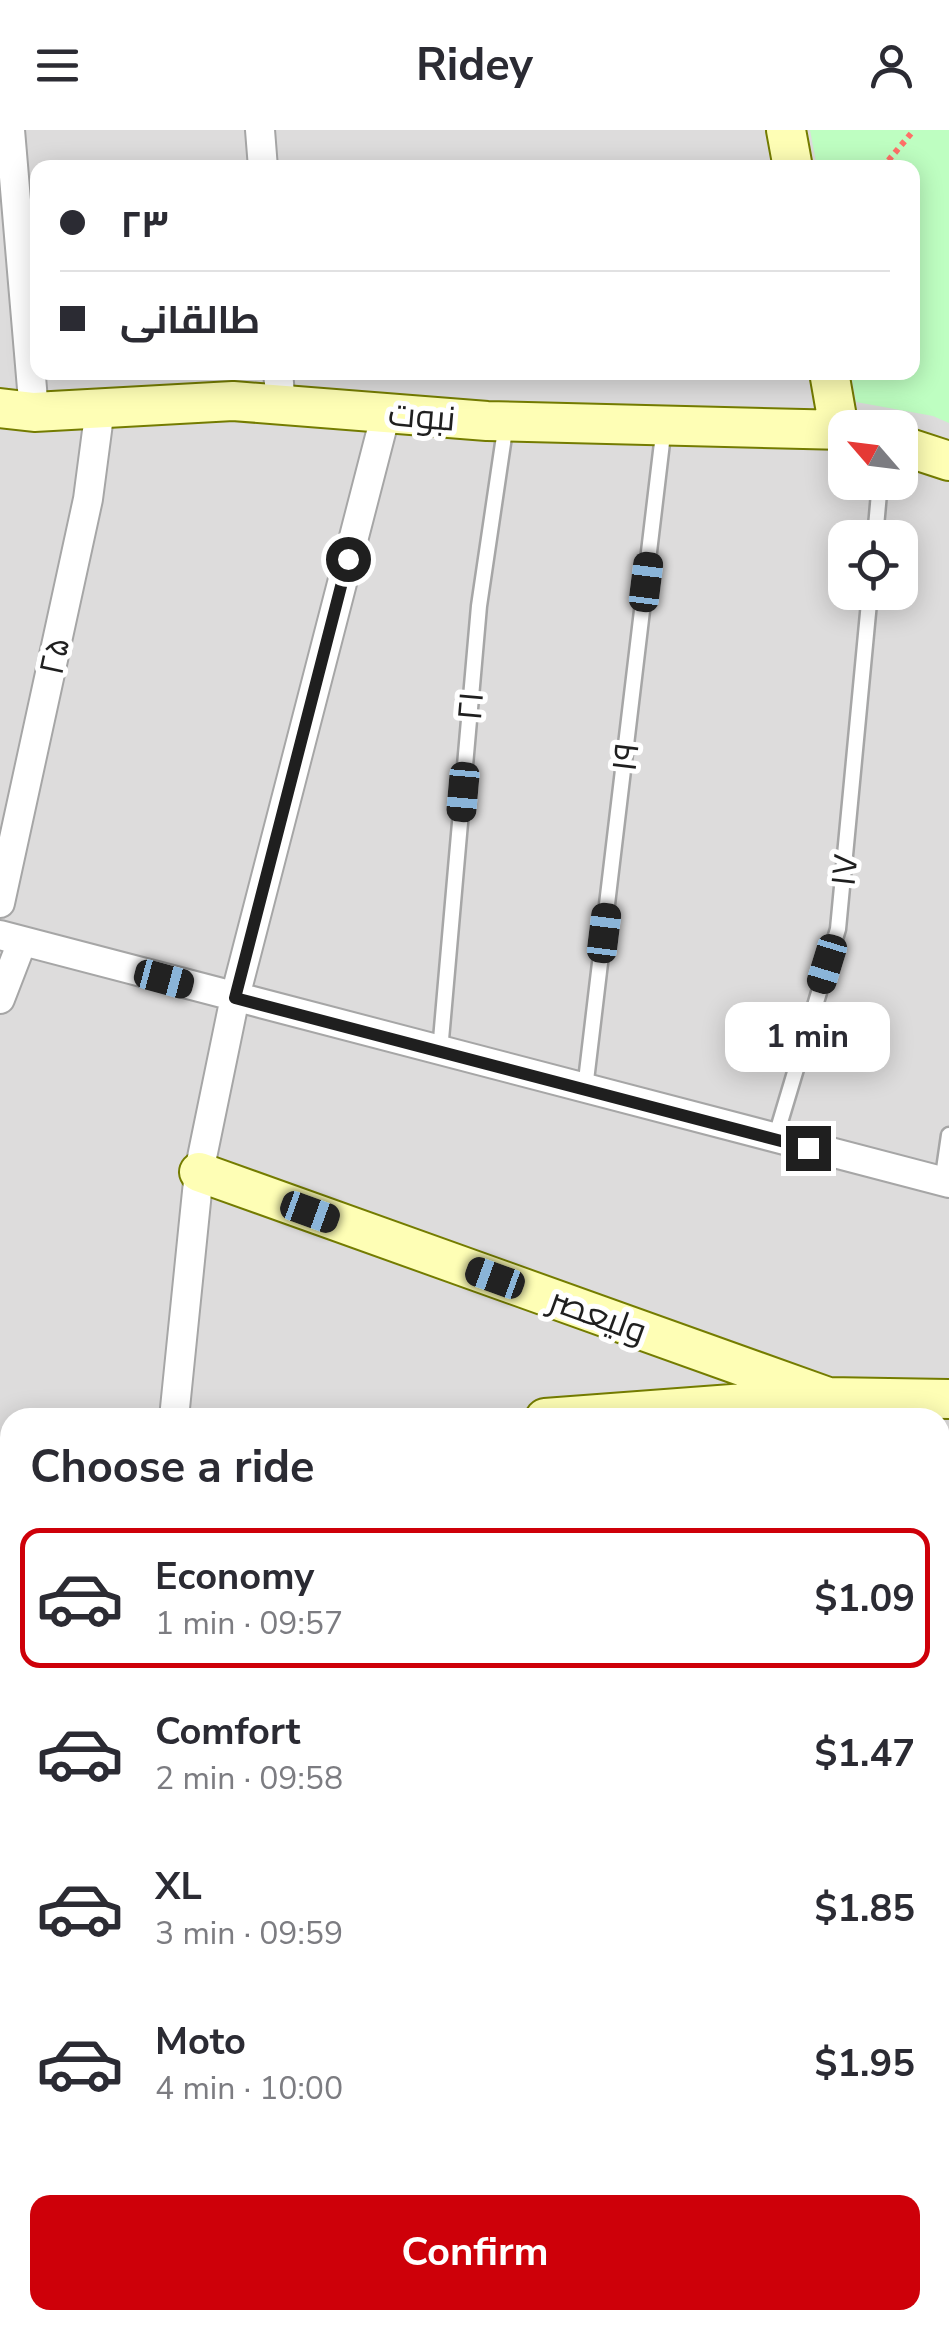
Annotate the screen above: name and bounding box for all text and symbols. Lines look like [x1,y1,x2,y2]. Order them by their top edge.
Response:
text: Ridey [416,35,533,96]
icon: menu [30,38,85,93]
icon: person [864,38,919,93]
text: ۲۳ [120,199,169,250]
text: طالقانی [120,295,260,346]
street label: نبوت [386,390,458,443]
north arrow [828,410,918,500]
map controls [828,410,918,610]
button: locate [828,520,918,610]
route start [326,537,371,582]
car [627,550,665,614]
street label: ۲۵ [28,633,81,679]
street label: ۲۱ [446,689,495,723]
street label: ۱۹ [600,740,651,774]
car [445,761,481,823]
street label: ۱۷ [819,851,870,889]
car [585,901,623,965]
car [804,931,850,997]
car [131,957,197,1001]
callout: 1 min [726,1003,890,1073]
text: 1 min [766,1015,849,1058]
route end [786,1126,831,1171]
car [277,1188,343,1236]
car [462,1254,528,1302]
street label: ولیعصر [541,1276,653,1355]
text: Choose a ride [30,1437,315,1498]
text: Economy [155,1551,314,1602]
icon: car [35,1553,125,1643]
text: $1.09 [814,1573,915,1624]
text: 1 min · 09:57 [155,1602,343,1645]
text: Comfort [155,1706,300,1757]
icon: car [35,1708,125,1798]
text: $1.47 [814,1728,915,1779]
text: 2 min · 09:58 [155,1757,343,1800]
text: XL [155,1861,202,1912]
icon: car [35,1863,125,1953]
text: $1.85 [814,1883,915,1934]
text: 3 min · 09:59 [155,1912,343,1955]
text: Moto [155,2016,246,2067]
icon: car [35,2018,125,2108]
text: $1.95 [814,2038,915,2089]
text: 4 min · 10:00 [155,2067,343,2110]
button: Confirm [30,2195,920,2310]

